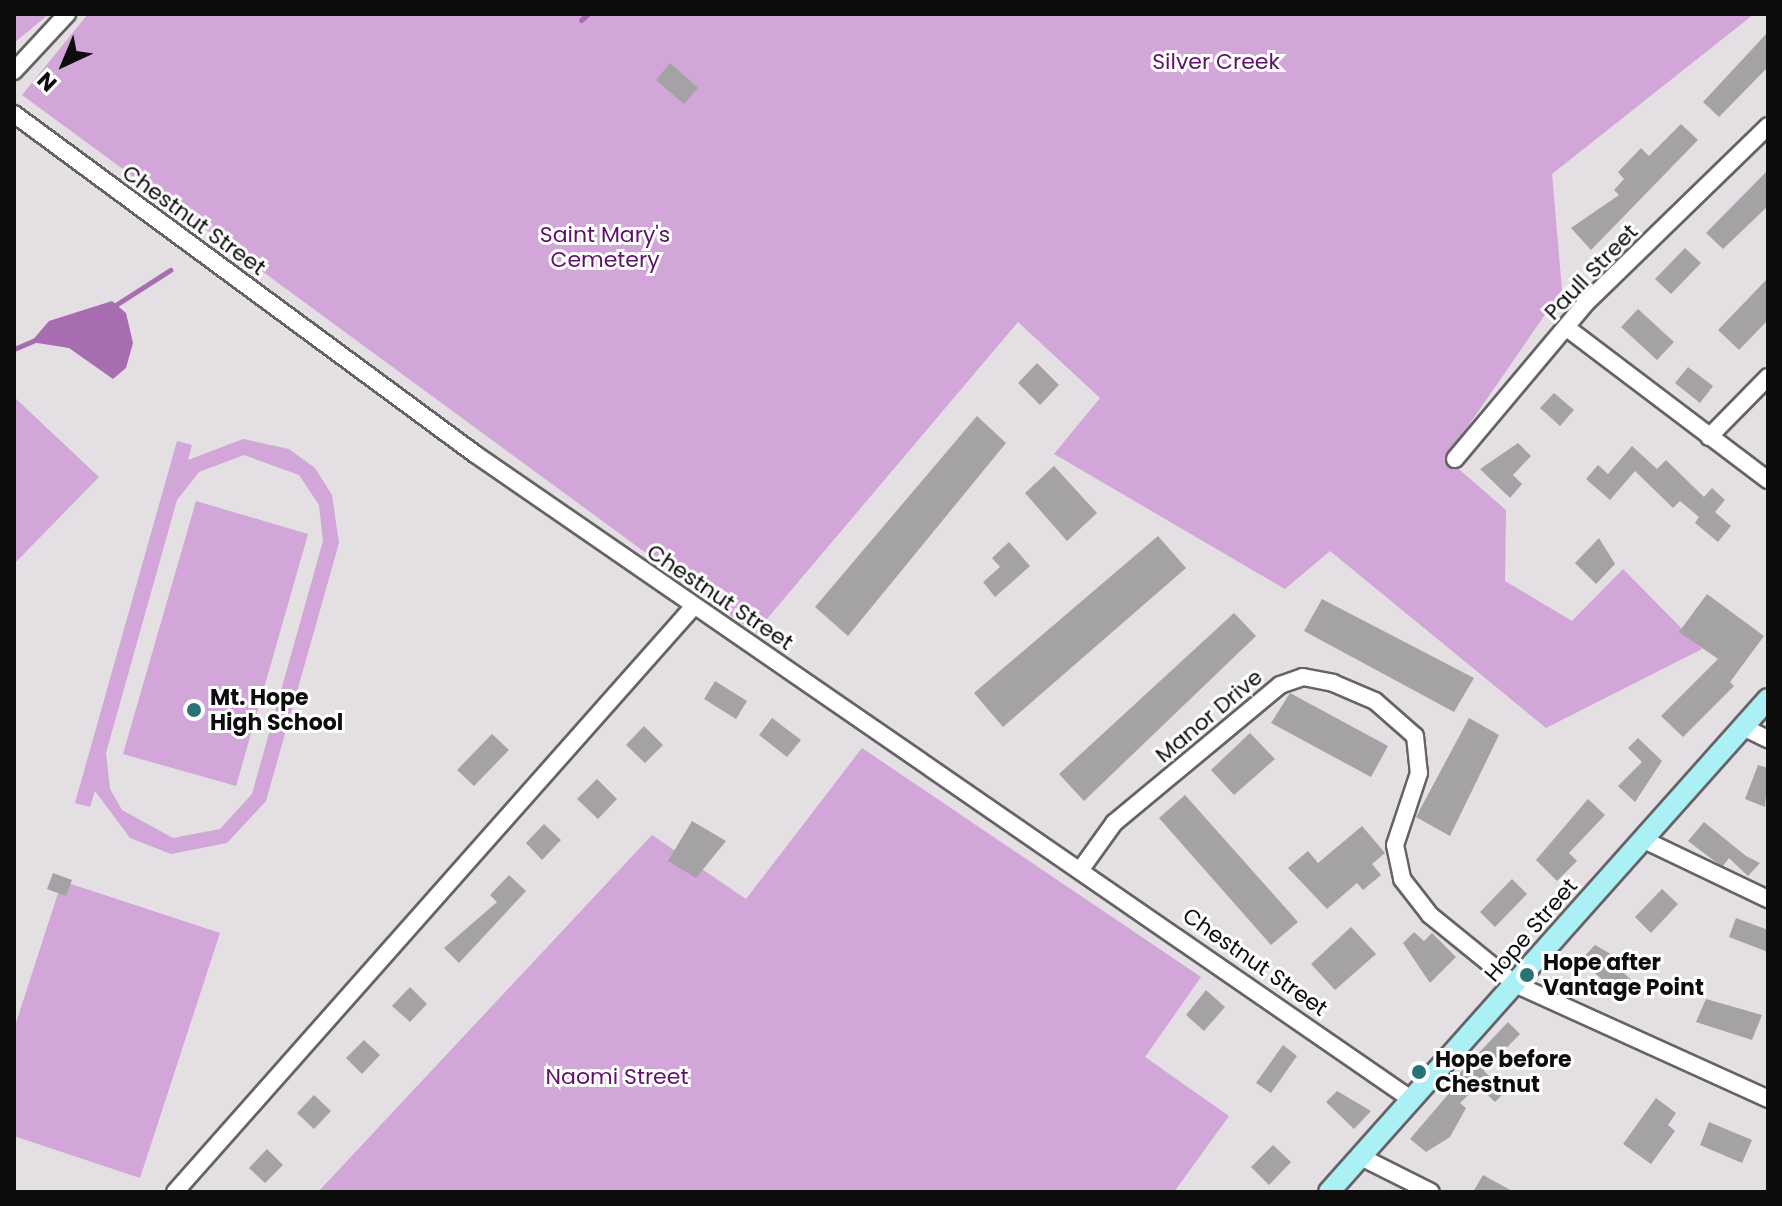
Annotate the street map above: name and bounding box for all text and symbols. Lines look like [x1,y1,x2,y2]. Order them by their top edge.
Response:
north arrow [24,24,104,104]
park label: Silver Creek [1152,49,1280,75]
text: N [30,65,64,99]
street label: Chestnut Street [117,159,271,281]
street label: Paull Street [1539,219,1643,325]
park label: Saint Mary's Cemetery [540,221,670,272]
street label: Chestnut Street [642,538,798,656]
street label: Manor Drive [1150,664,1268,768]
place label: Mt. Hope High School [210,684,343,736]
marker: Mt. Hope High School [185,701,203,719]
street label: Hope Street [1479,873,1583,987]
street label: Chestnut Street [1178,902,1332,1022]
place label: Hope after Vantage Point [1543,949,1704,1000]
marker: Hope after Vantage Point [1518,966,1536,984]
place label: Hope before Chestnut [1435,1046,1572,1098]
marker: Hope before Chestnut [1410,1063,1428,1081]
park label: Naomi Street [546,1064,688,1090]

